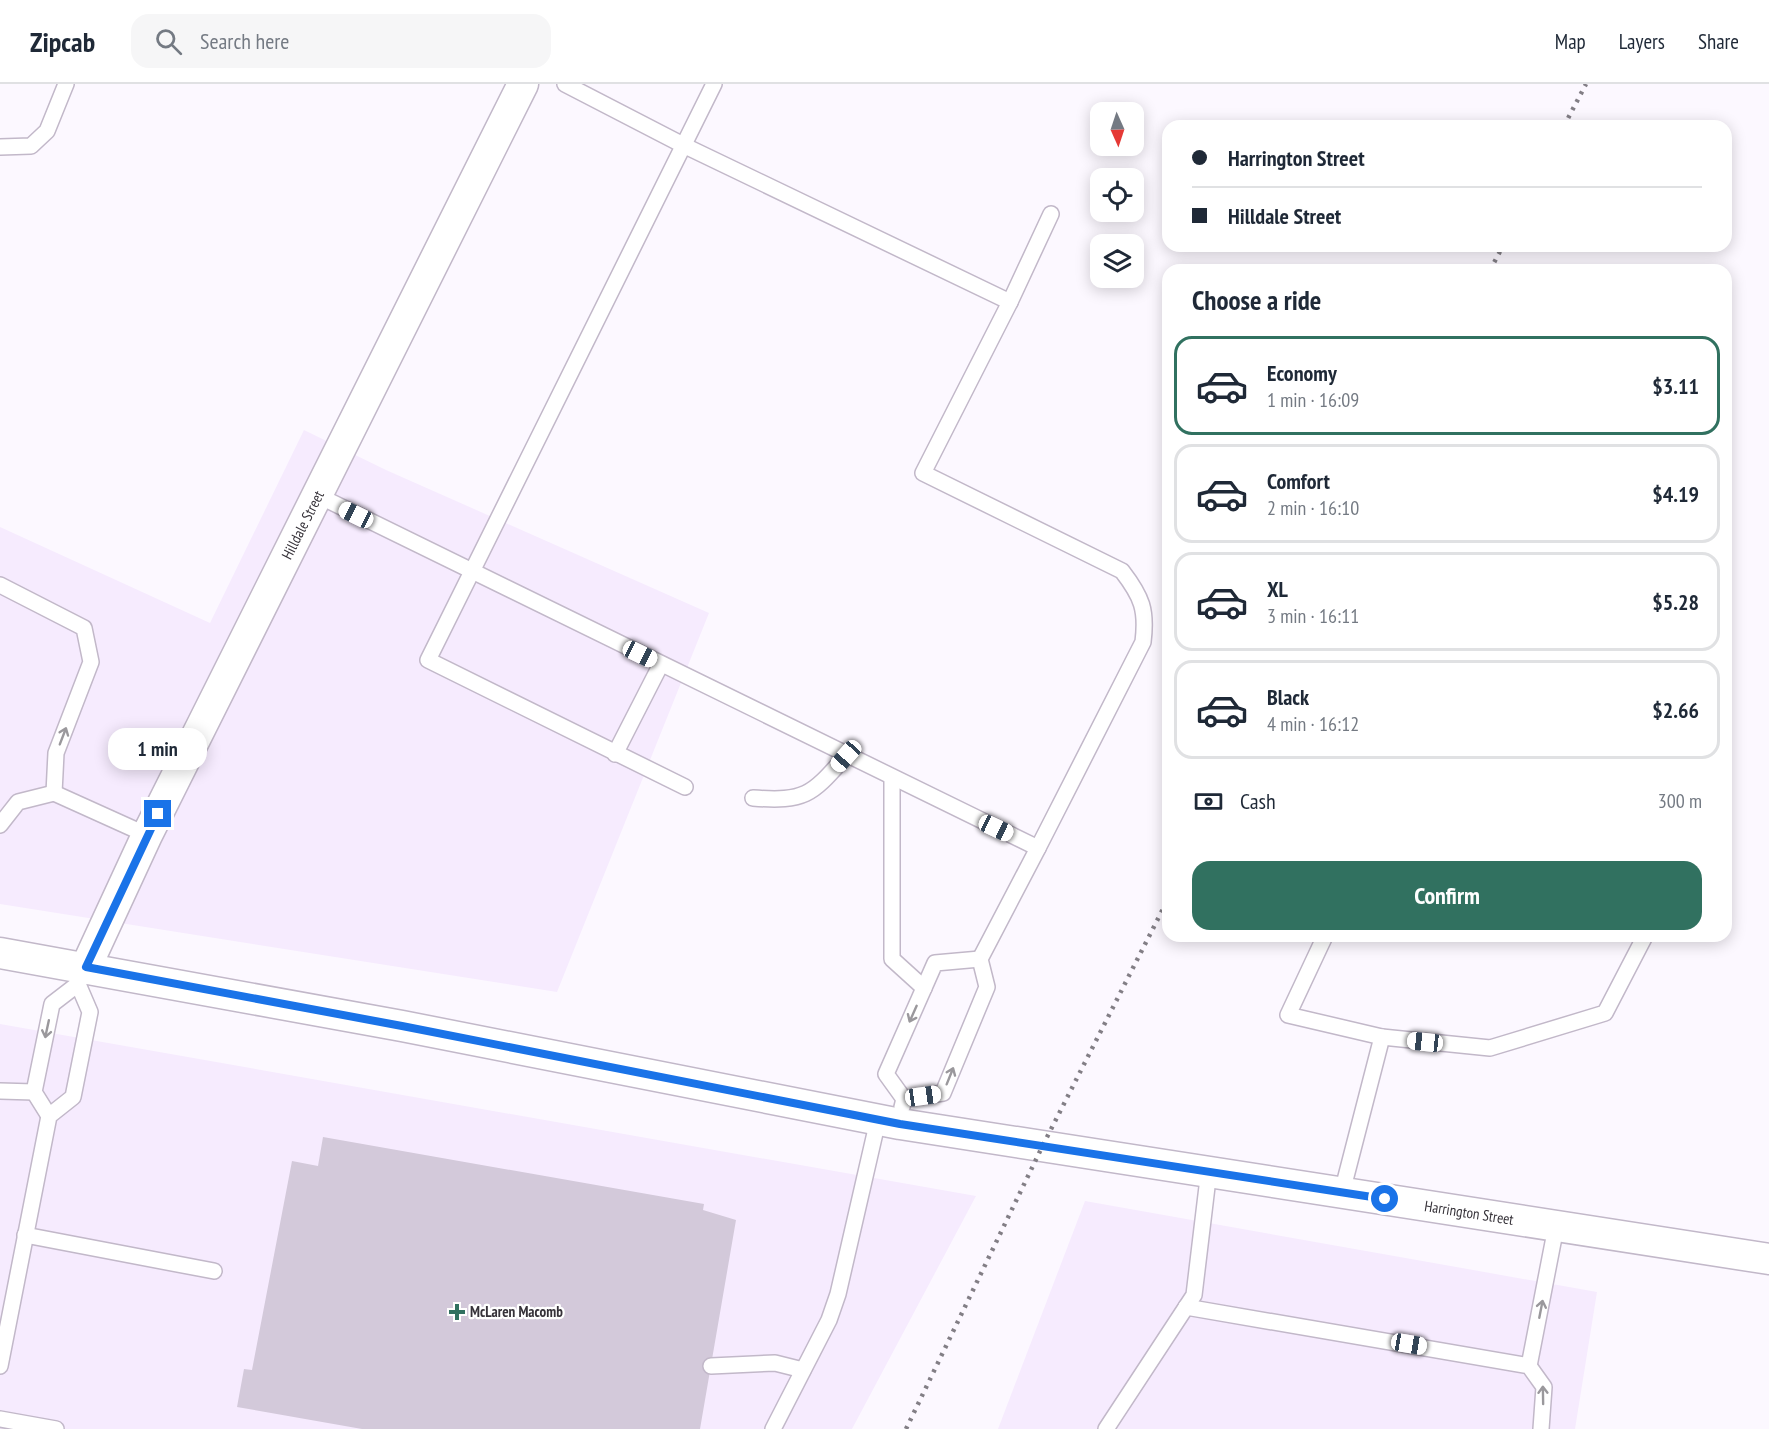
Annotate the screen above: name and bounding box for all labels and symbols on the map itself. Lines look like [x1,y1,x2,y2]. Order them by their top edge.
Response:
north arrow [1090,102,1144,156]
street label: Hilldale Street [277,487,328,562]
car [336,499,376,531]
car [620,638,660,670]
one-way arrow [58,727,69,745]
callout: 1 min [108,727,207,769]
car [827,737,865,775]
route end [144,800,171,827]
car [976,812,1016,844]
one-way arrow [907,1004,918,1023]
one-way arrow [41,1019,52,1039]
car [1406,1031,1444,1053]
one-way arrow [945,1067,956,1086]
car [904,1085,942,1107]
route start [1371,1185,1398,1212]
street label: Harrington Street [1423,1196,1515,1229]
one-way arrow [1536,1299,1547,1319]
place label: McLaren Macomb [470,1302,563,1321]
marker: McLaren Macomb [448,1303,466,1321]
car [1390,1332,1428,1356]
one-way arrow [1537,1386,1549,1406]

